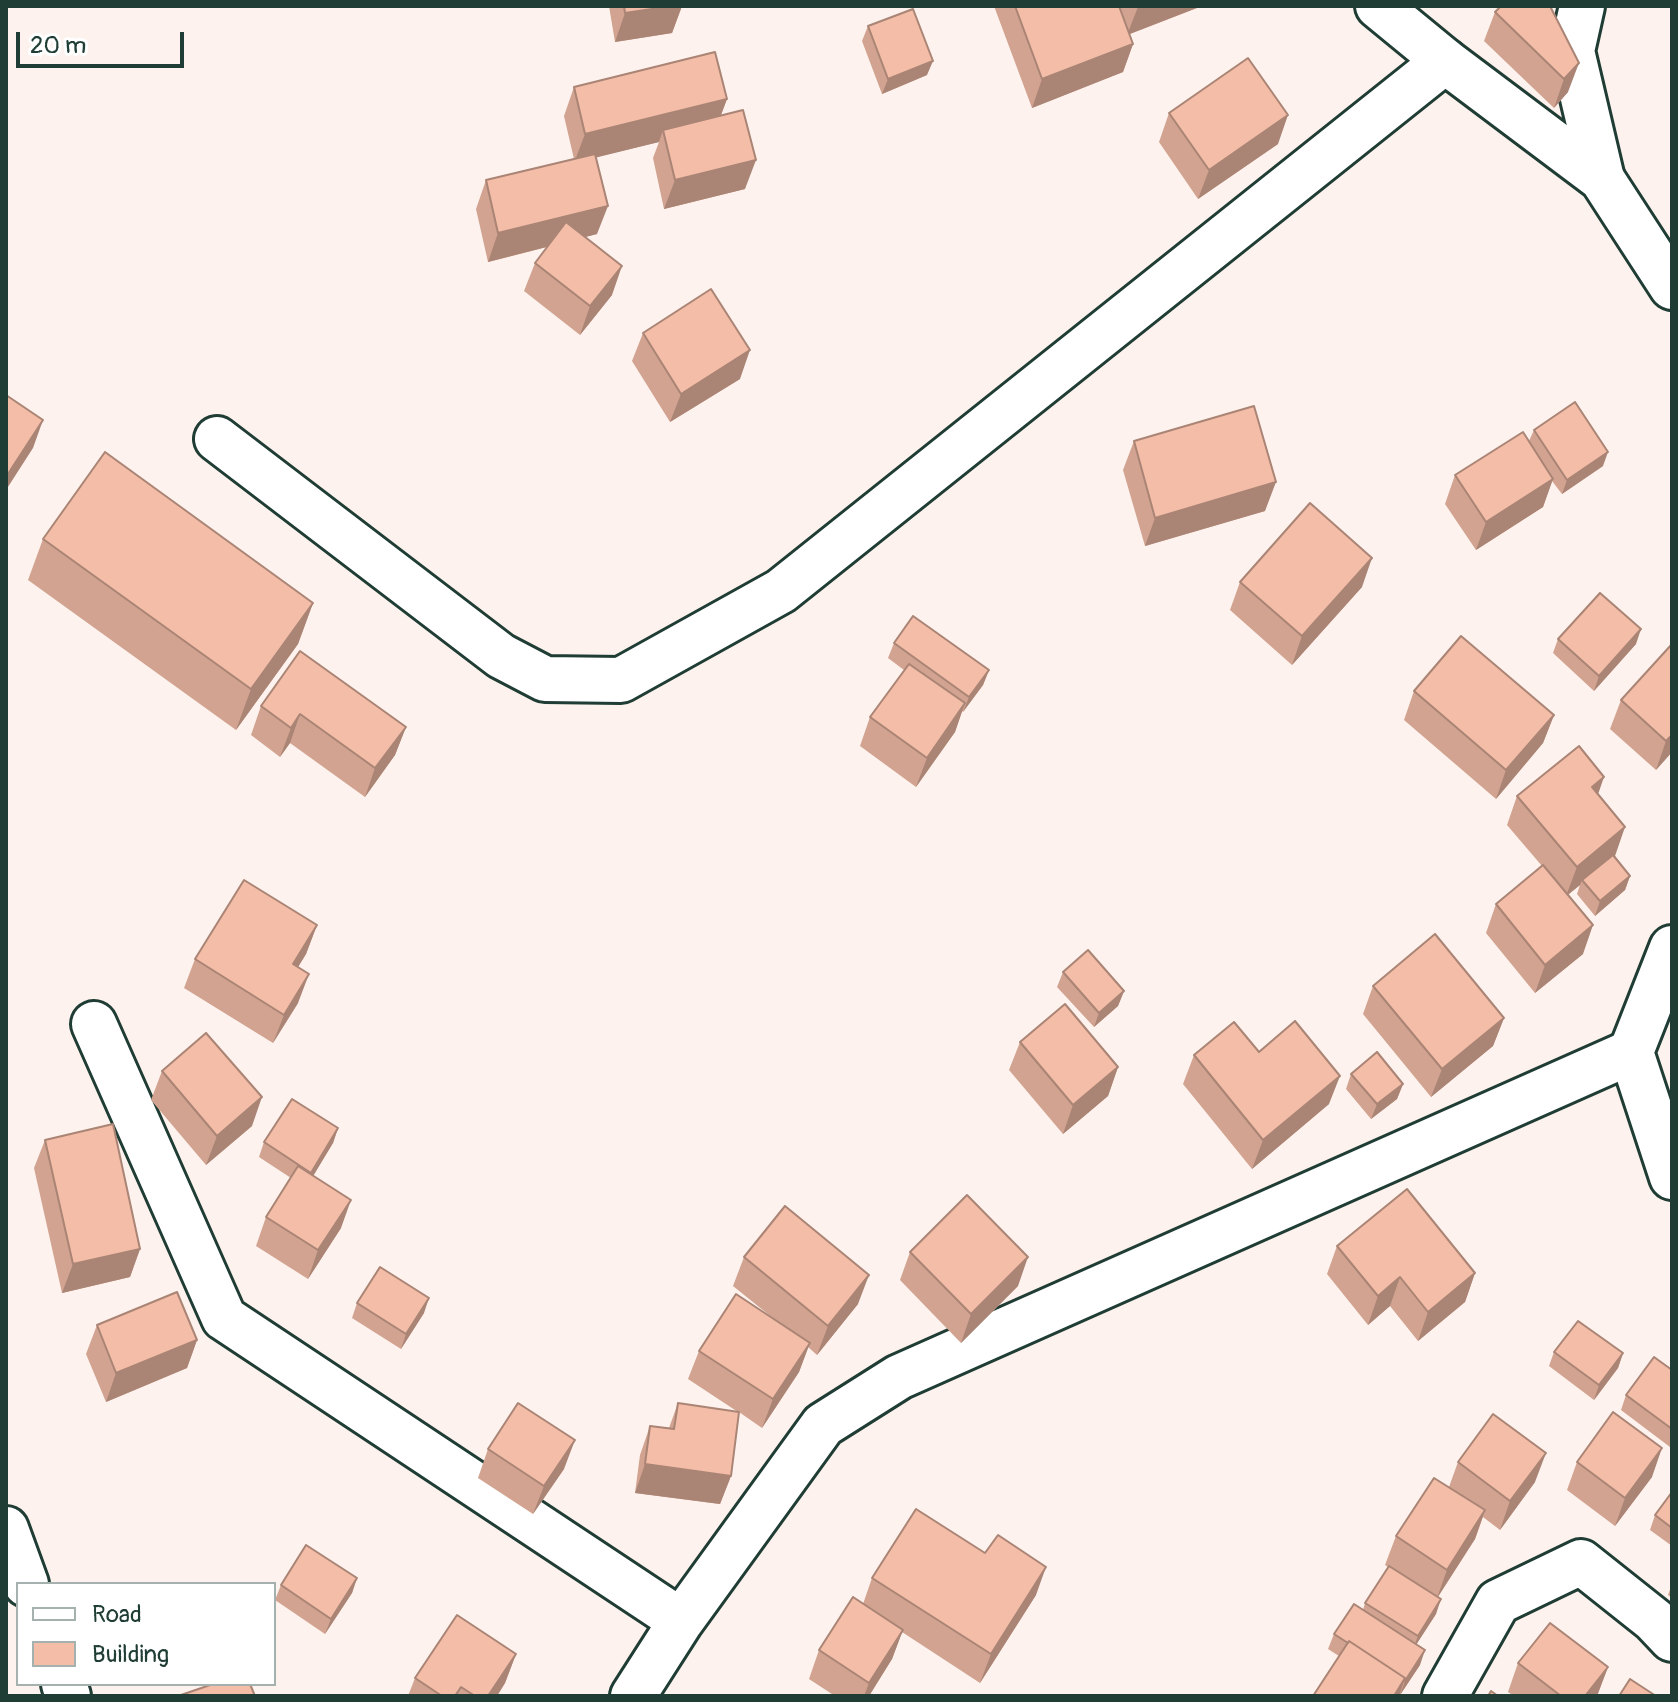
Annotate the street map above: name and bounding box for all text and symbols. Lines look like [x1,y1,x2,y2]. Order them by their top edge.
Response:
scale bar [20,16,188,66]
text: 20 m [30,31,86,60]
legend [16,1582,276,1686]
text: Road [92,1600,142,1629]
text: Building [92,1640,169,1669]

